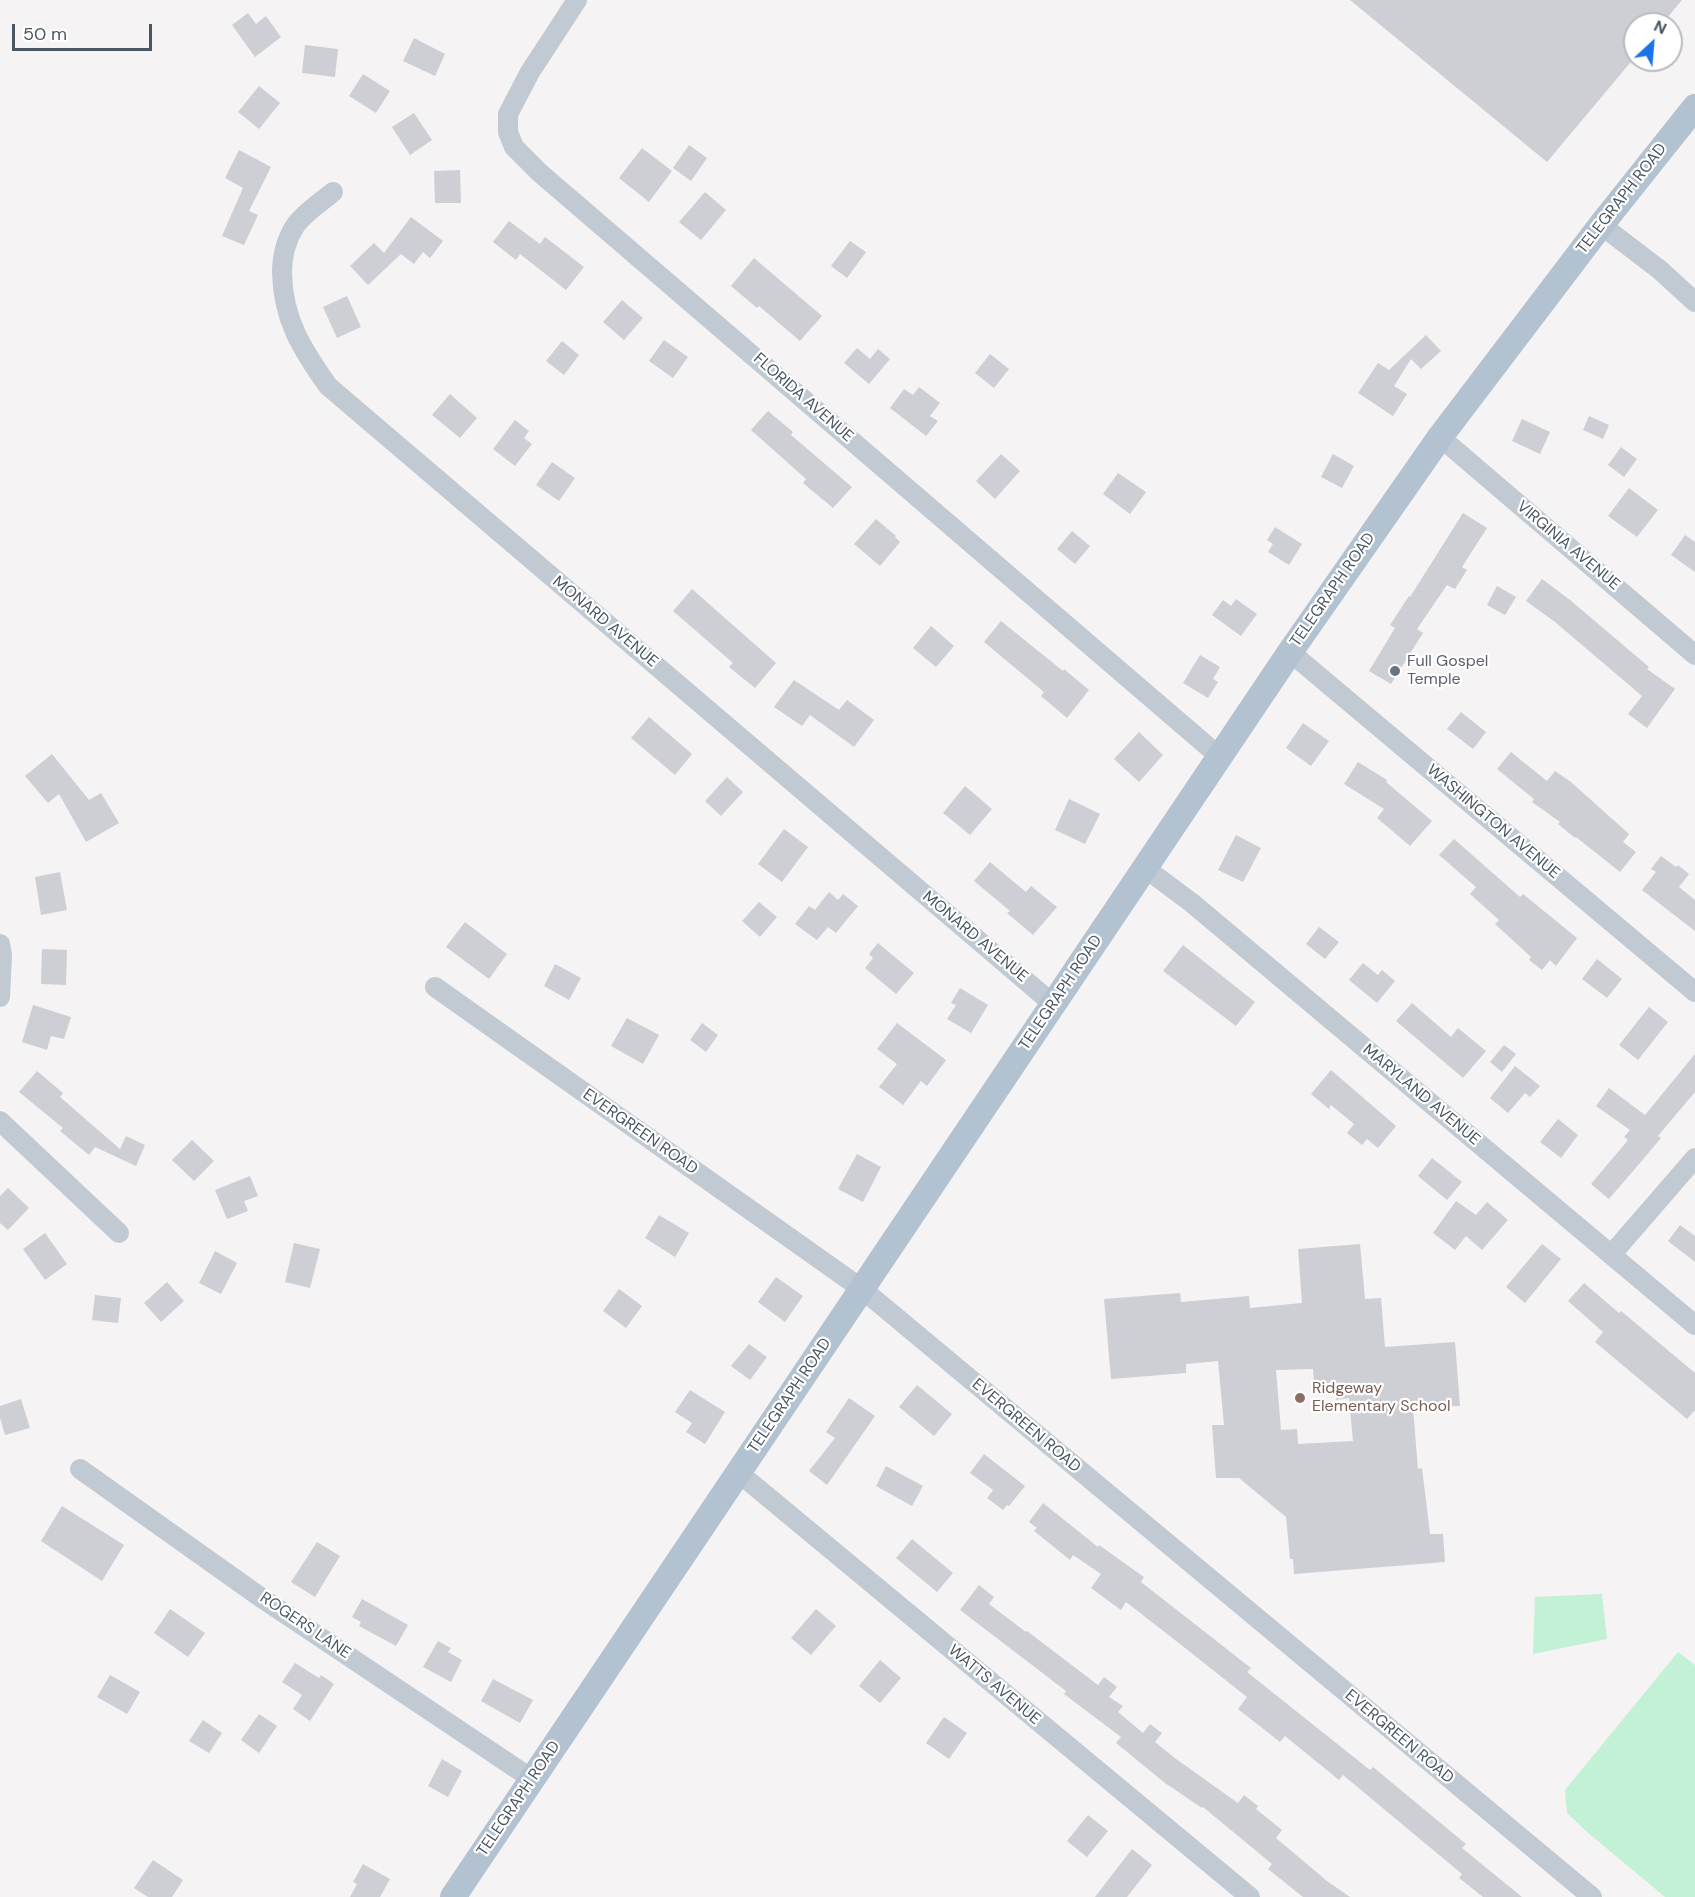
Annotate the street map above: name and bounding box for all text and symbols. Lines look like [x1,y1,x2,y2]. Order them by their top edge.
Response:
scale bar [15,12,154,50]
north arrow [1623,12,1683,72]
text: N [1650,15,1670,39]
text: 50 m [23,22,67,46]
street label: TELEGRAPH ROAD [1573,140,1671,258]
street label: FLORIDA AVENUE [749,349,857,447]
street label: VIRGINIA AVENUE [1512,497,1624,595]
street label: TELEGRAPH ROAD [1286,529,1380,651]
street label: MONARD AVENUE [548,572,662,672]
place label: Full Gospel Temple [1407,652,1488,690]
marker: Full Gospel Temple [1388,664,1402,678]
street label: WASHINGTON AVENUE [1423,761,1563,883]
street label: MONARD AVENUE [918,887,1032,987]
street label: TELEGRAPH ROAD [1015,932,1107,1054]
street label: MARYLAND AVENUE [1358,1040,1484,1150]
street label: EVERGREEN ROAD [579,1085,701,1179]
street label: TELEGRAPH ROAD [744,1335,836,1457]
street label: EVERGREEN ROAD [968,1375,1084,1477]
place label: Ridgeway Elementary School [1312,1379,1450,1417]
marker: Ridgeway Elementary School [1293,1391,1307,1405]
street label: ROGERS LANE [256,1589,354,1663]
street label: WATTS AVENUE [944,1641,1044,1729]
street label: EVERGREEN ROAD [1341,1686,1457,1788]
street label: TELEGRAPH ROAD [473,1738,565,1860]

